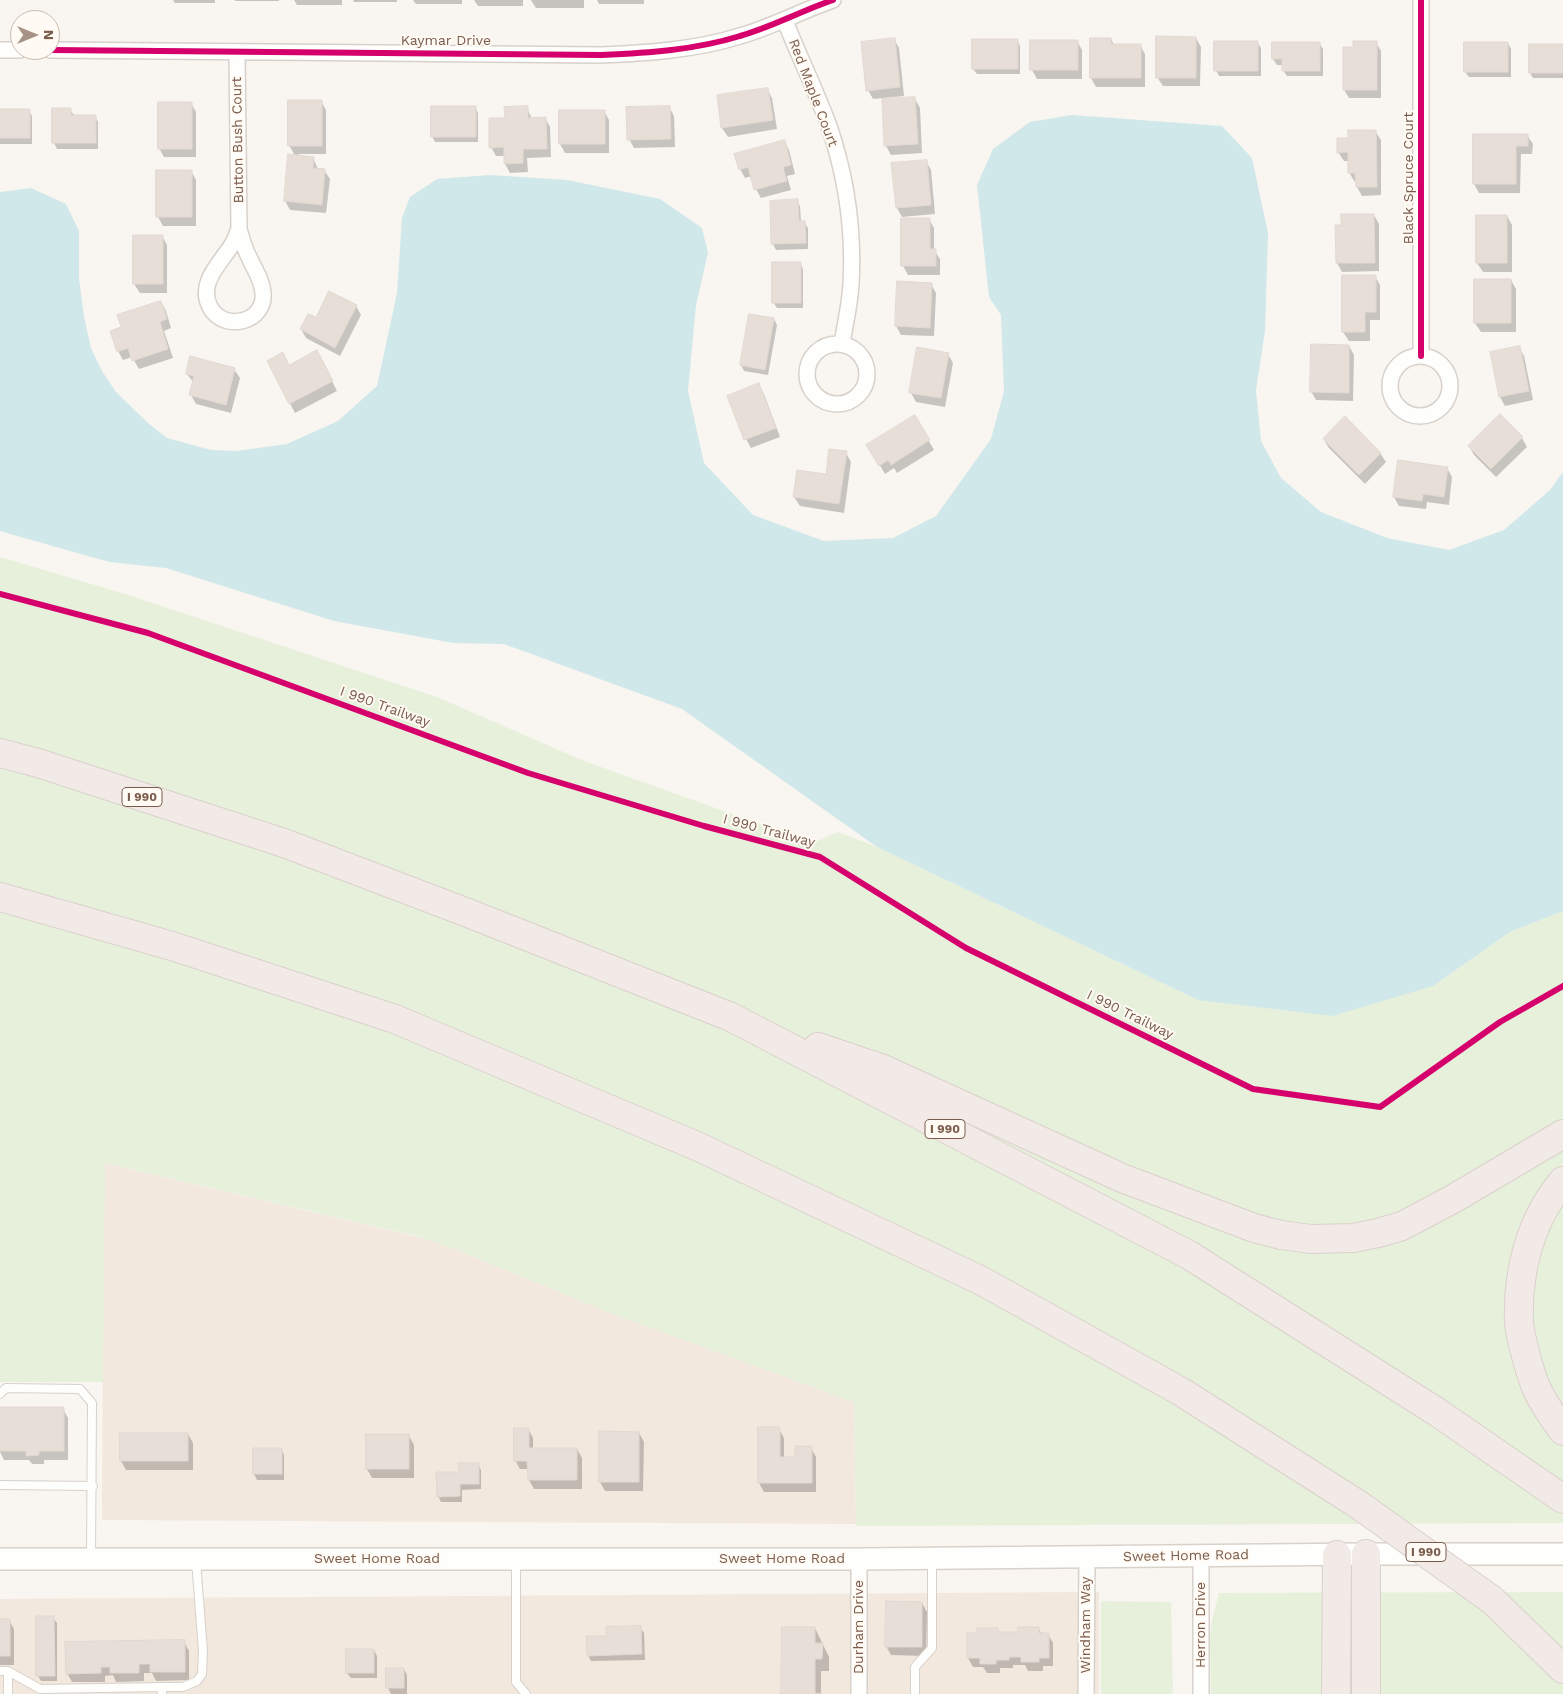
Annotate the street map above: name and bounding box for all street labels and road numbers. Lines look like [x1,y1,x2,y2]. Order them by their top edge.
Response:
street label: Kaymar Drive [401,33,491,49]
street label: Red Maple Court [785,37,841,149]
street label: Button Bush Court [228,76,248,204]
street label: Black Spruce Court [1401,112,1417,244]
street label: I 990 Trailway [338,683,432,731]
road number: I 990 [122,788,162,806]
street label: I 990 Trailway [721,811,817,851]
street label: I 990 Trailway [1084,987,1176,1043]
road number: I 990 [925,1120,965,1138]
road number: I 990 [1406,1542,1446,1561]
street label: Sweet Home Road [1123,1547,1249,1565]
street label: Sweet Home Road [314,1551,440,1567]
street label: Sweet Home Road [719,1551,845,1567]
street label: Windham Way [1078,1577,1094,1673]
street label: Durham Drive [851,1580,867,1674]
street label: Herron Drive [1193,1582,1209,1668]

